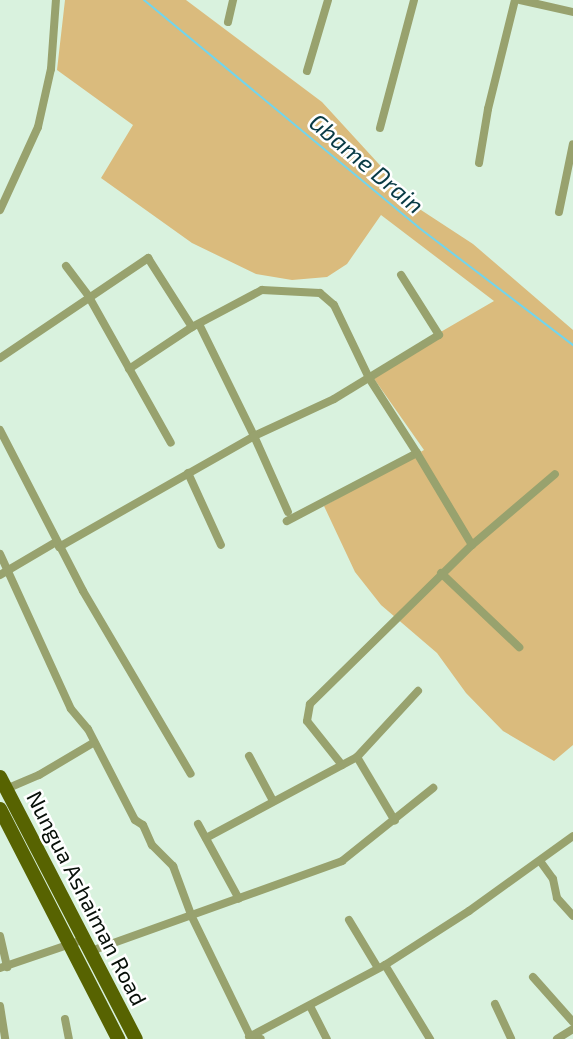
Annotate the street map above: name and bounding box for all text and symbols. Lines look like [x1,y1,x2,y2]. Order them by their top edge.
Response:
water label: Gbame Drain [304,107,430,219]
street label: Nungua Ashaiman Road [21,786,153,1010]

